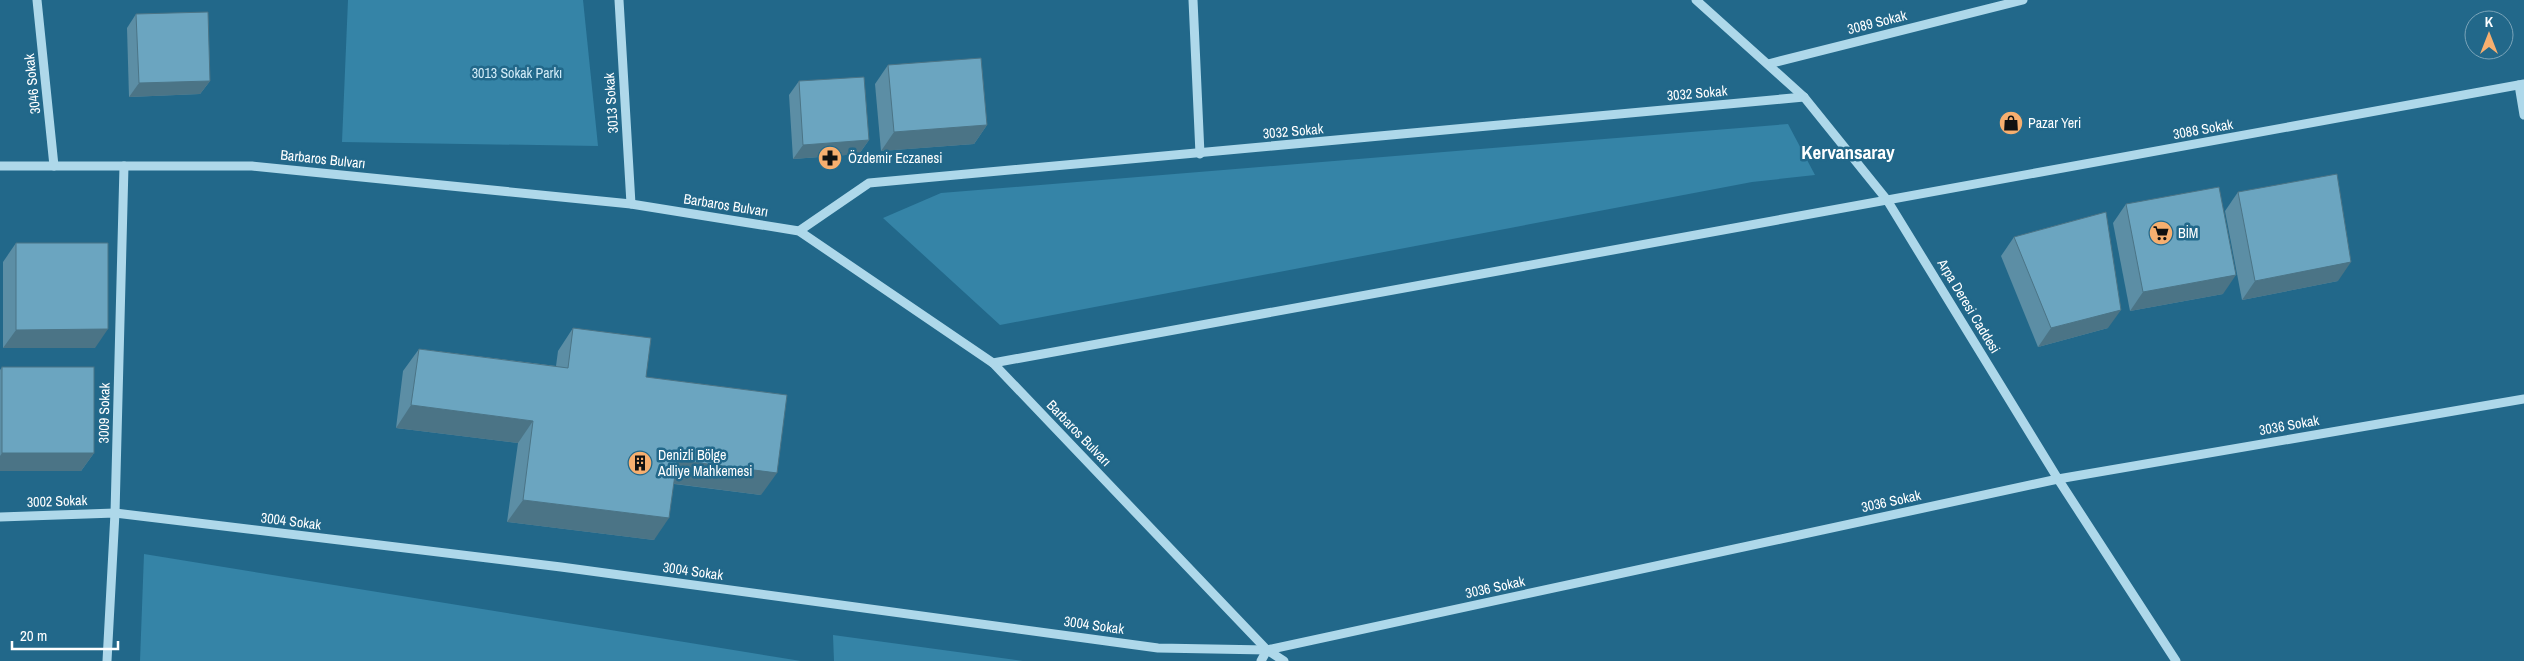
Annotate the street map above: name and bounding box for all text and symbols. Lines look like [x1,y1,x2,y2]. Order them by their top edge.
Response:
street label: 3089 Sokak [1845,6,1909,38]
north arrow [2464,10,2514,60]
text: K [2485,13,2494,31]
street label: 3046 Sokak [20,53,44,115]
park label: 3013 Sokak Parkı [472,64,562,82]
street label: 3013 Sokak [600,72,622,134]
street label: 3032 Sokak [1666,81,1728,105]
shop icon: Pazar Yeri [1998,110,2024,136]
place label: Pazar Yeri [2028,114,2081,132]
street label: 3088 Sokak [2172,115,2235,143]
street label: 3032 Sokak [1262,119,1324,143]
district label: Kervansaray [1801,139,1895,165]
pharmacy icon: Özdemir Eczanesi [817,145,843,171]
street label: Barbaros Bulvarı [280,146,366,172]
place label: Özdemir Eczanesi [848,149,942,167]
street label: Barbaros Bulvarı [682,189,770,221]
supermarket icon: BİM [2148,220,2174,246]
place label: BİM [2178,224,2198,242]
street label: Arpa Deresi Caddesi [1933,255,2004,357]
street label: 3009 Sokak [94,382,114,443]
street label: Barbaros Bulvarı [1043,396,1115,470]
street label: 3036 Sokak [2258,411,2321,439]
place label: Denizli Bölge Adliye Mahkemesi [657,446,752,480]
building icon: Denizli Bölge Adliye Mahkemesi [627,450,653,476]
street label: 3036 Sokak [1859,486,1923,516]
street label: 3002 Sokak [26,491,88,511]
street label: 3004 Sokak [260,508,322,534]
street label: 3004 Sokak [662,558,725,584]
street label: 3036 Sokak [1463,572,1527,602]
street label: 3004 Sokak [1063,612,1126,638]
scale bar [12,618,119,650]
text: 20 m [20,625,47,646]

